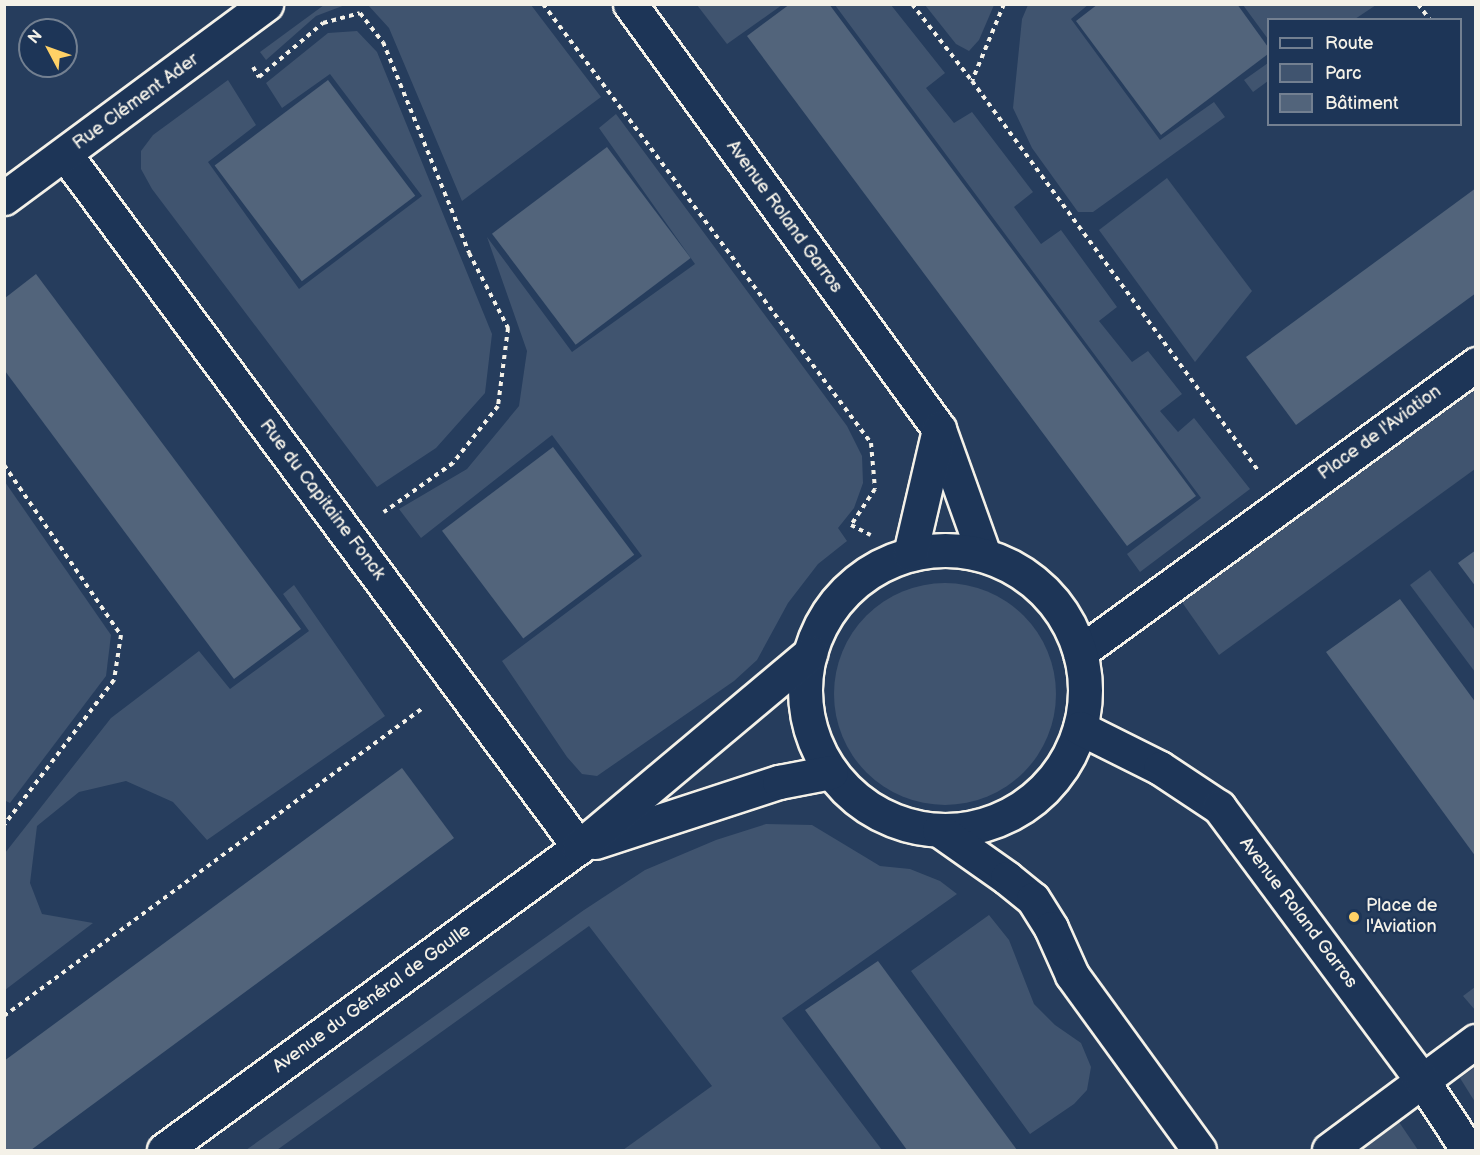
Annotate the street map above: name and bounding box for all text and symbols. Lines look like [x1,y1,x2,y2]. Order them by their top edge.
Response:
north arrow [18,18,78,78]
legend [1267,18,1462,126]
text: N [24,26,47,48]
text: Route [1325,33,1374,54]
street label: Rue Clément Ader [69,49,203,155]
text: Parc [1325,63,1362,84]
text: Bâtiment [1325,93,1399,114]
street label: Avenue Roland Garros [721,137,847,297]
street label: Place de l'Aviation [1314,381,1446,485]
street label: Rue du Capitaine Fonck [255,416,389,584]
street label: Avenue Roland Garros [1234,833,1362,993]
place label: Place de l'Aviation [1366,896,1437,938]
marker: Place de l'Aviation [1347,910,1361,924]
street label: Avenue du Général de Gaulle [269,920,475,1078]

